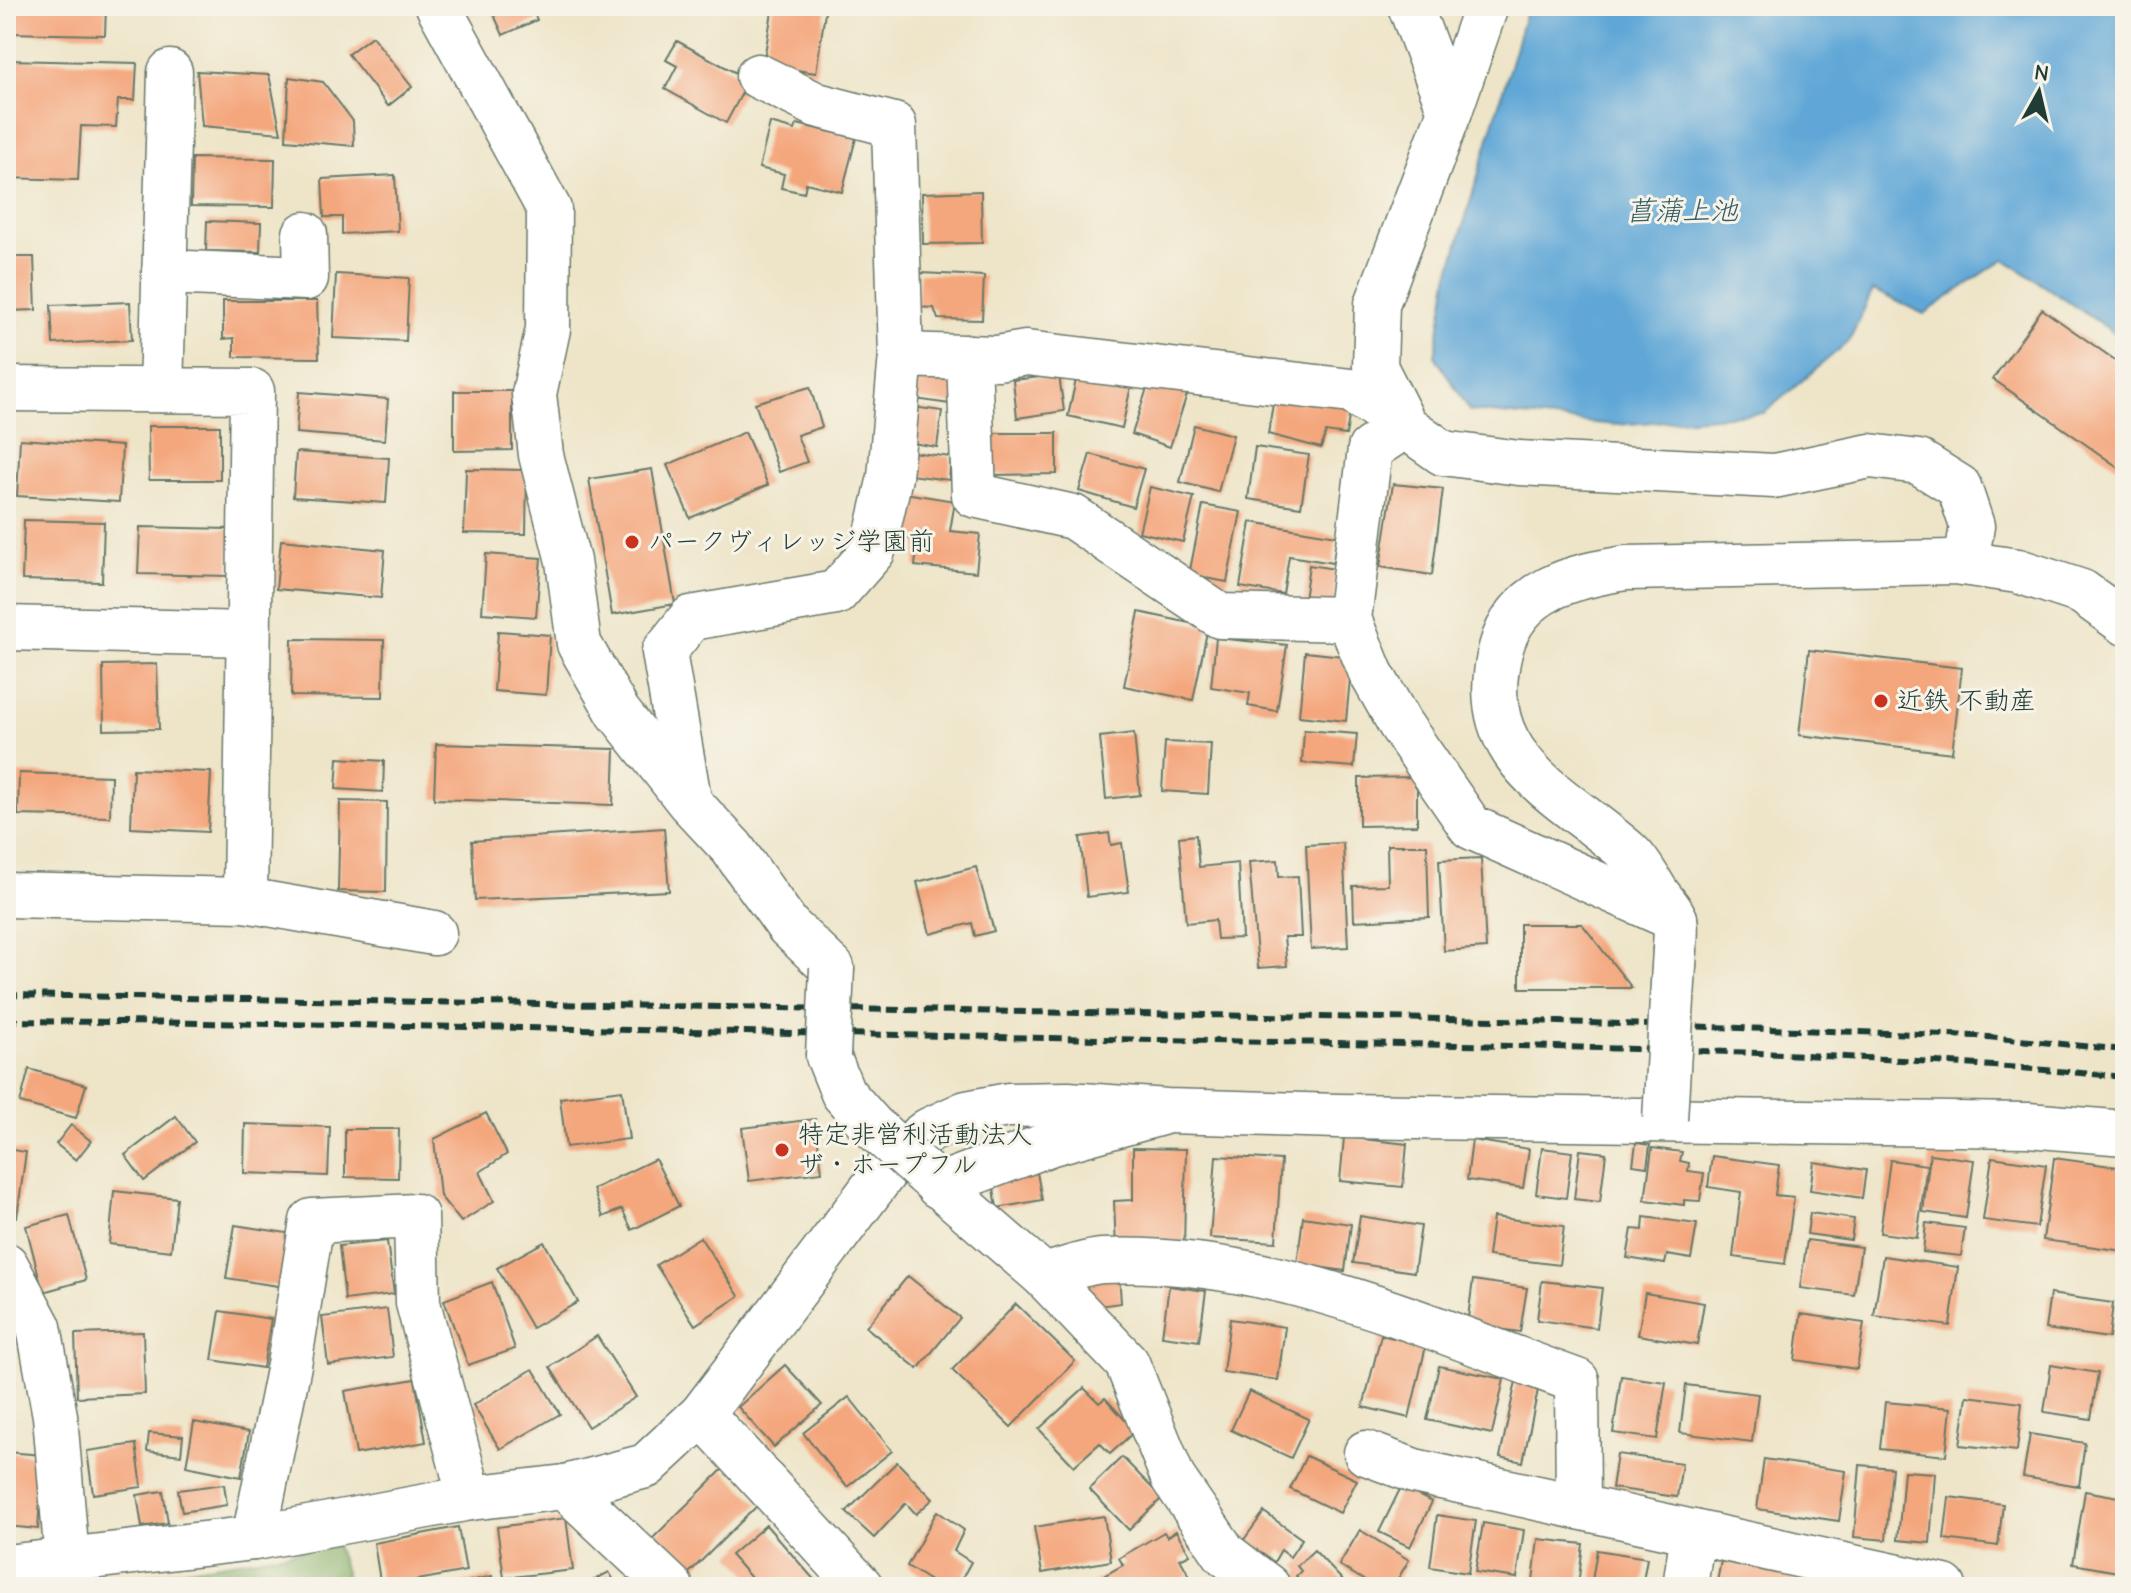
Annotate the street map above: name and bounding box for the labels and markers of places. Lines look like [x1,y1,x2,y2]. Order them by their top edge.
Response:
place label: パークヴィレッジ学園前 [648,527,934,557]
marker: パークヴィレッジ学園前 [623,533,641,551]
place label: 近鉄 不動産 [1897,686,2036,716]
marker: 近鉄 不動産 [1872,692,1890,710]
place label: 特定非営利活動法人 ザ・ホープフル [798,1120,1032,1180]
marker: 特定非営利活動法人 ザ・ホープフル [773,1141,791,1159]

